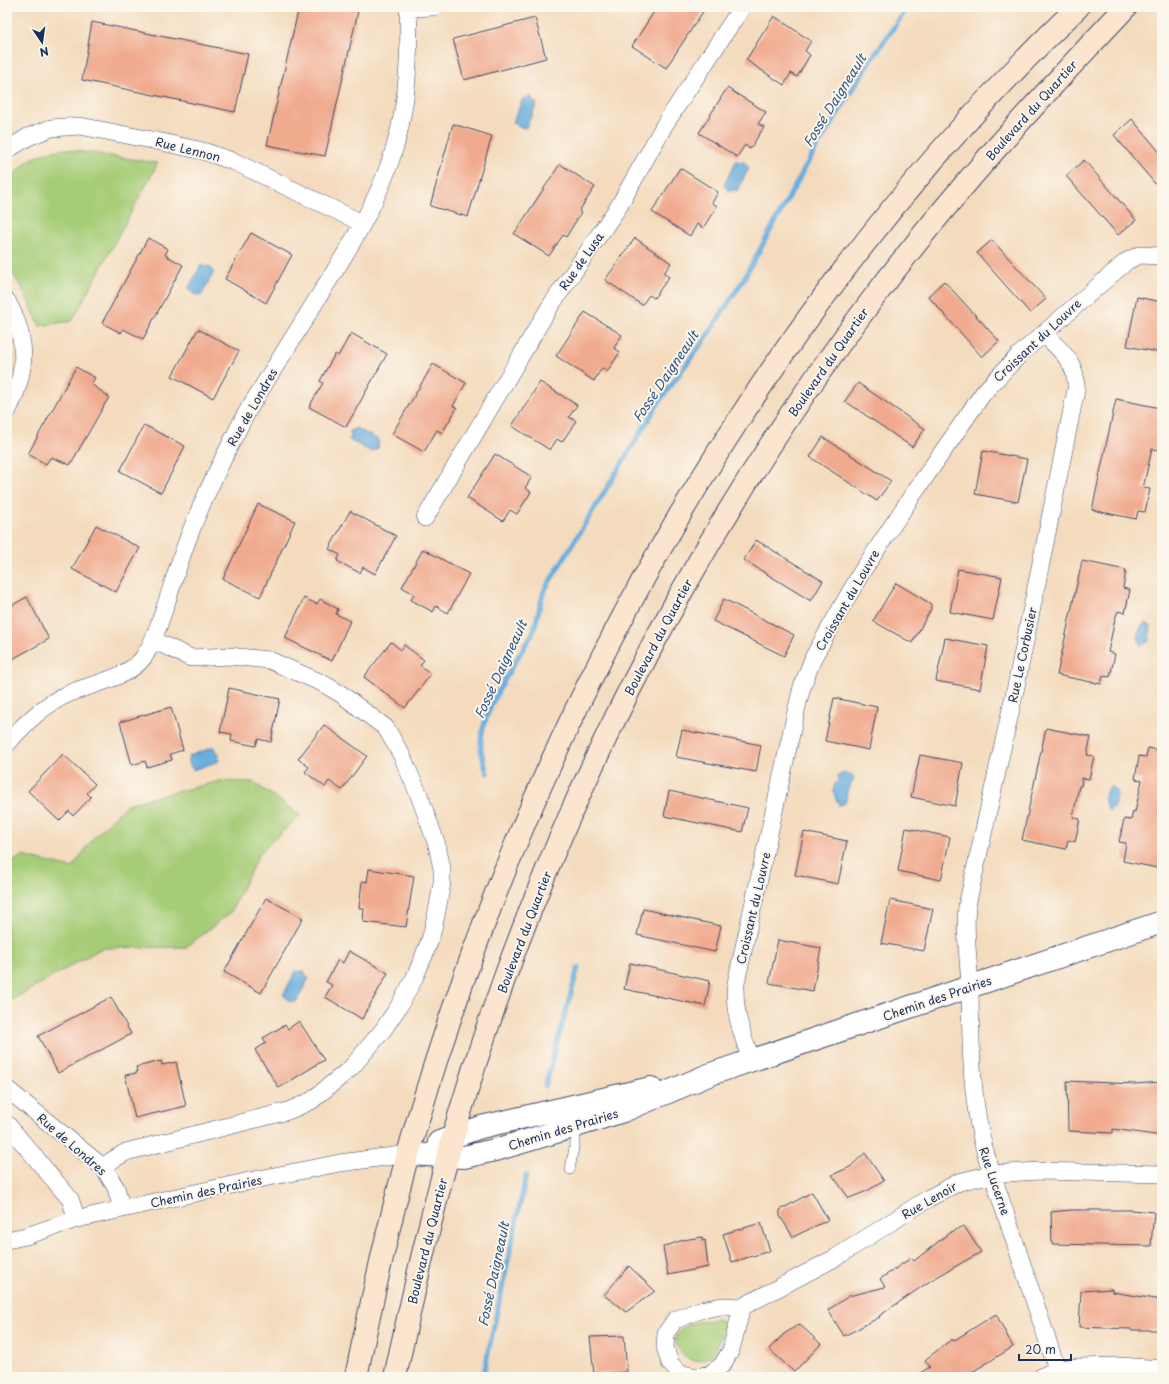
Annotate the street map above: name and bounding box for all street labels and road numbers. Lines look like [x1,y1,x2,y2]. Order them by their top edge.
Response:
street label: Boulevard du Quartier [981,55,1081,164]
street label: Rue Lennon [154,132,222,166]
street label: Rue de Lusa [554,228,608,294]
street label: Croissant du Louvre [989,294,1085,386]
street label: Boulevard du Quartier [784,303,873,420]
street label: Rue de Londres [222,364,282,449]
street label: Croissant du Louvre [811,546,883,654]
street label: Boulevard du Quartier [620,575,697,698]
street label: Rue Le Corbusier [1003,605,1041,704]
street label: Croissant du Louvre [731,850,775,966]
street label: Boulevard du Quartier [492,868,556,996]
street label: Chemin des Prairies [880,971,994,1025]
street label: Chemin des Prairies [506,1104,621,1154]
street label: Rue de Londres [33,1109,111,1180]
street label: Rue Lucerne [975,1144,1015,1218]
street label: Chemin des Prairies [148,1170,264,1212]
street label: Boulevard du Quartier [403,1176,452,1306]
street label: Rue Lenoir [898,1177,960,1223]

